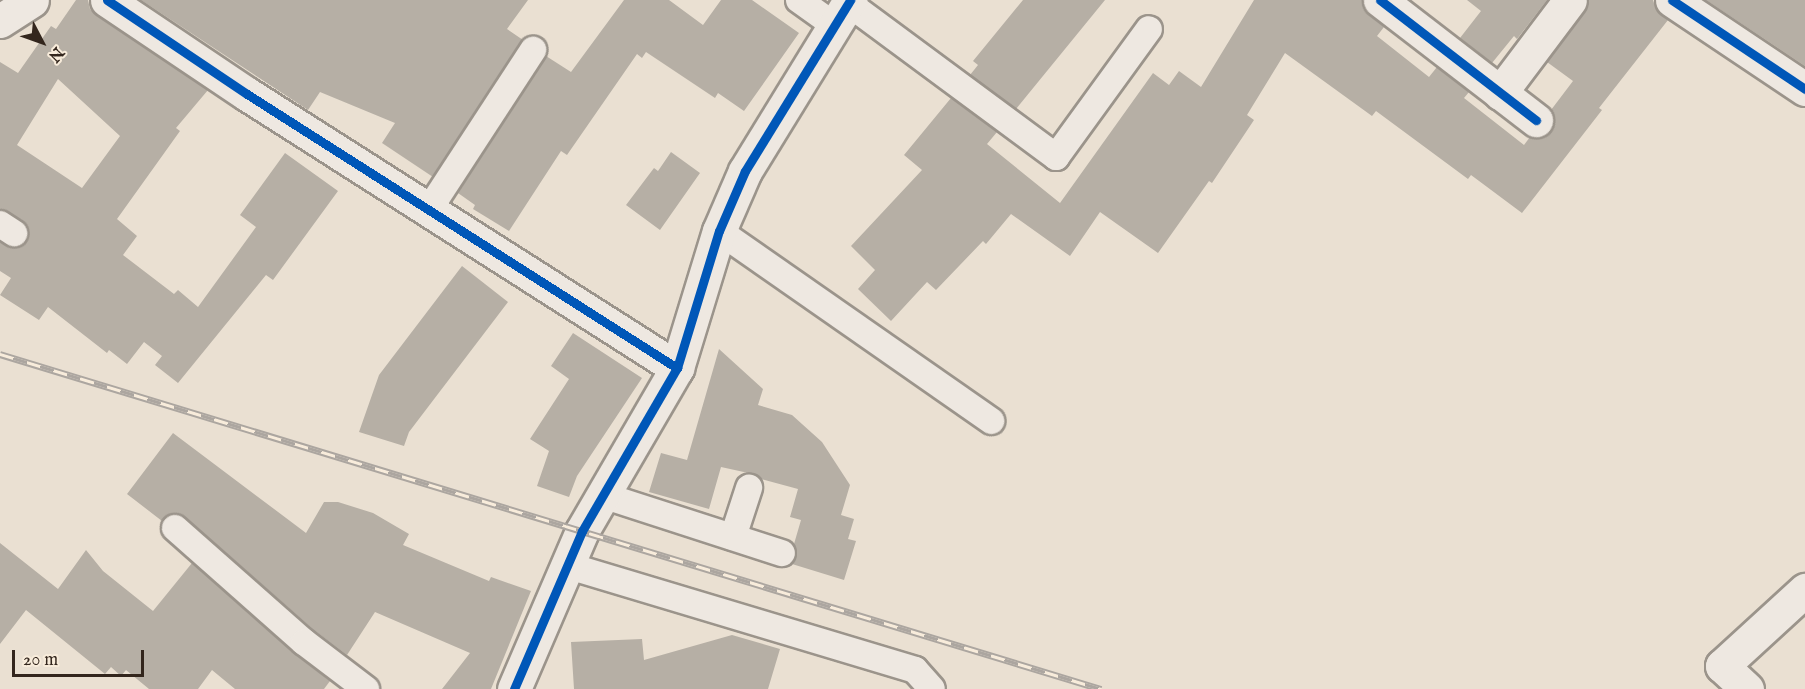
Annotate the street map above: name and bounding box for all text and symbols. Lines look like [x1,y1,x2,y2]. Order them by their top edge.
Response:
north arrow [12,12,72,72]
text: N [43,42,68,66]
scale bar [15,638,147,676]
text: 20 m [23,649,58,672]

